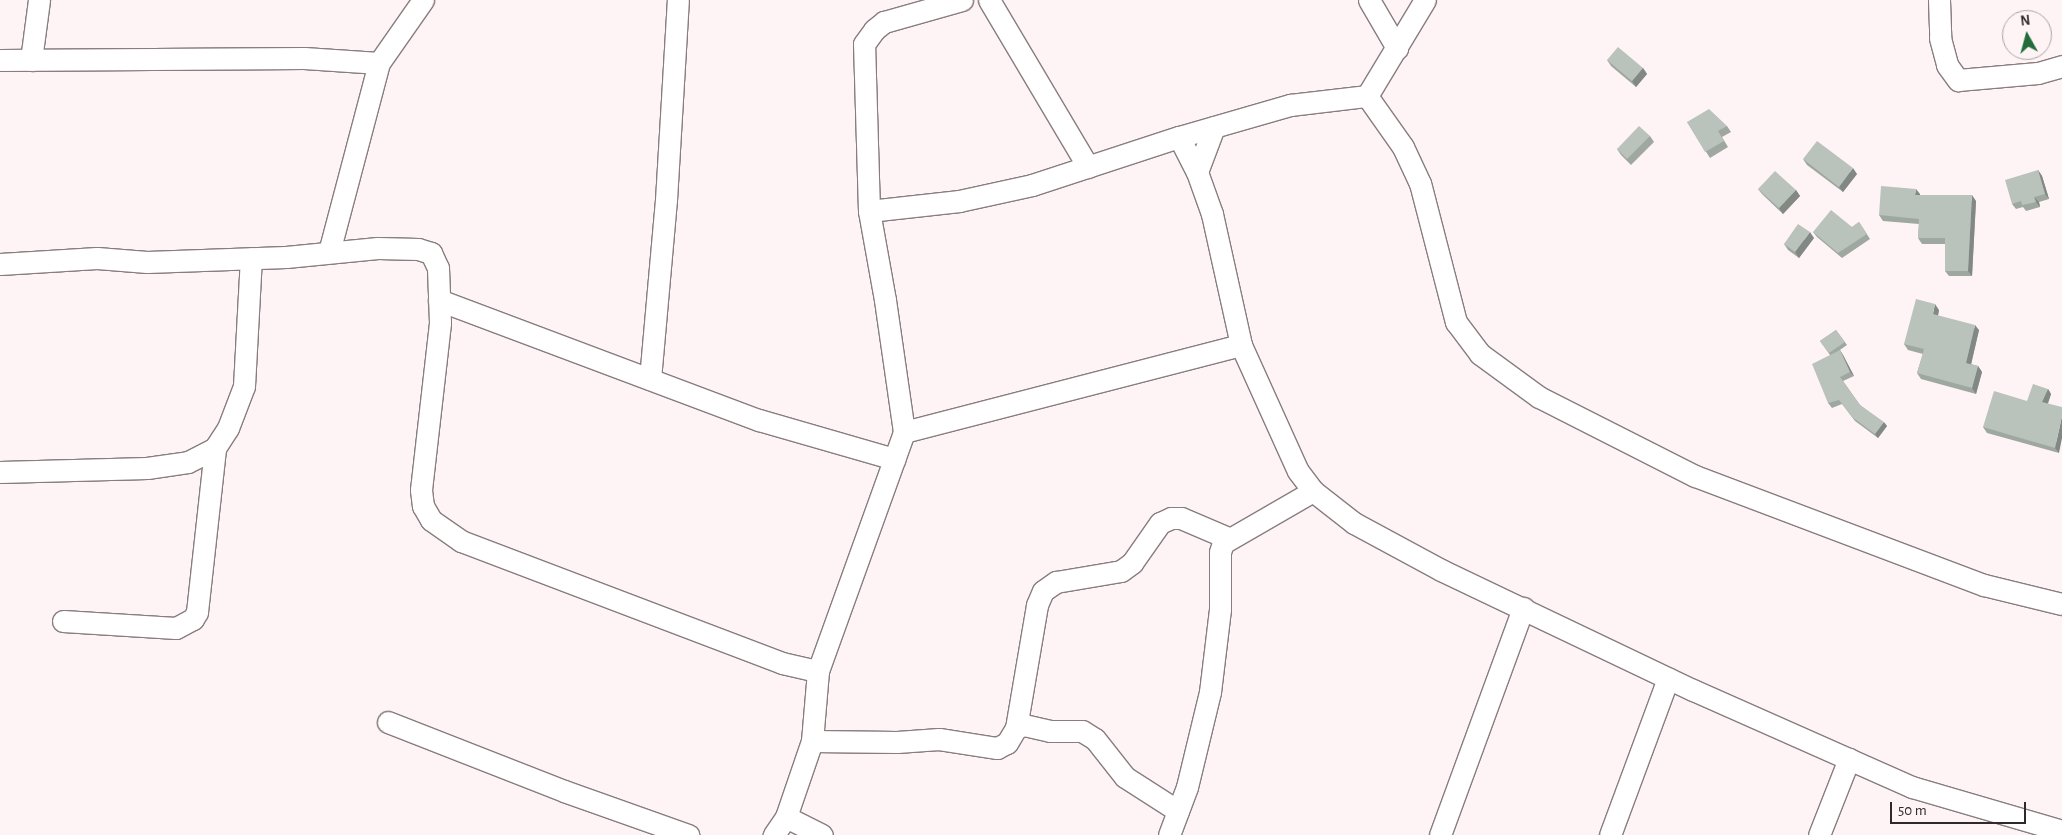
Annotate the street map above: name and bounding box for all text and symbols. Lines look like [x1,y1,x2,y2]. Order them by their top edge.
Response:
north arrow [2002,10,2052,60]
text: N [2020,14,2031,29]
scale bar [1892,792,2028,824]
text: 50 m [1898,803,1927,818]

